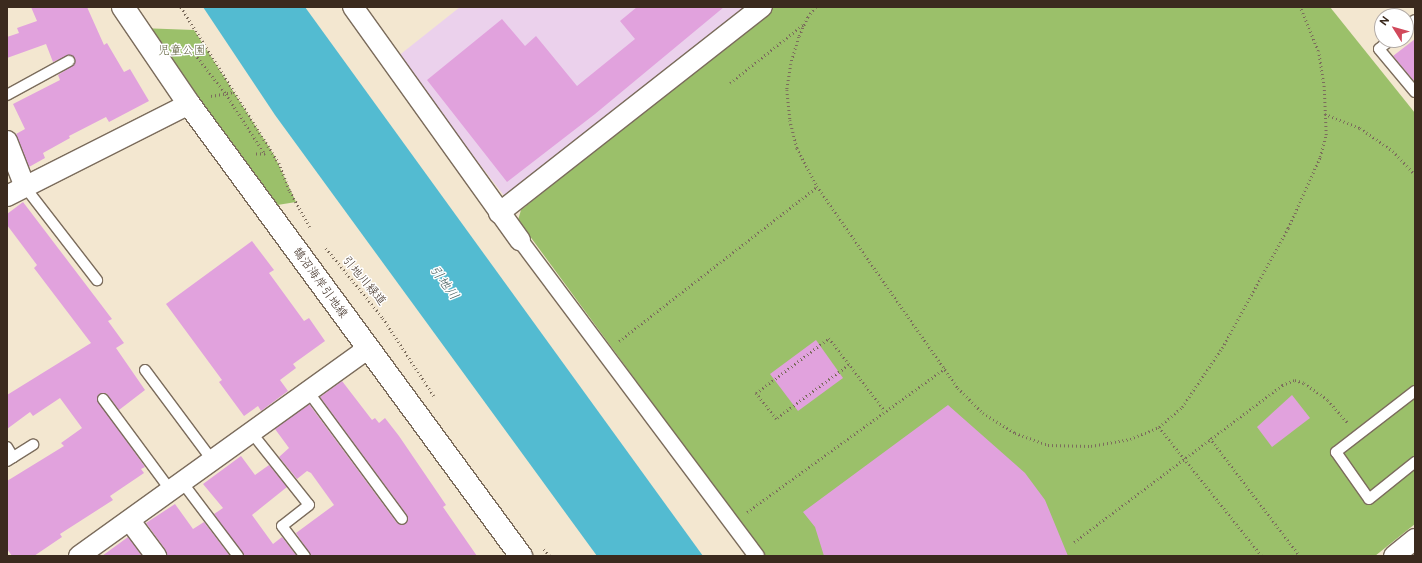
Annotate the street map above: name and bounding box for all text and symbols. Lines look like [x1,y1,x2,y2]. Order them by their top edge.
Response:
north arrow [1374,8,1414,48]
text: N [1377,14,1392,28]
park label: 児童公園 [158,44,206,58]
street label: 鵠沼海岸引地線 [289,245,351,321]
street label: 引地川緑道 [339,253,389,309]
water label: 引地川 [426,263,462,303]

